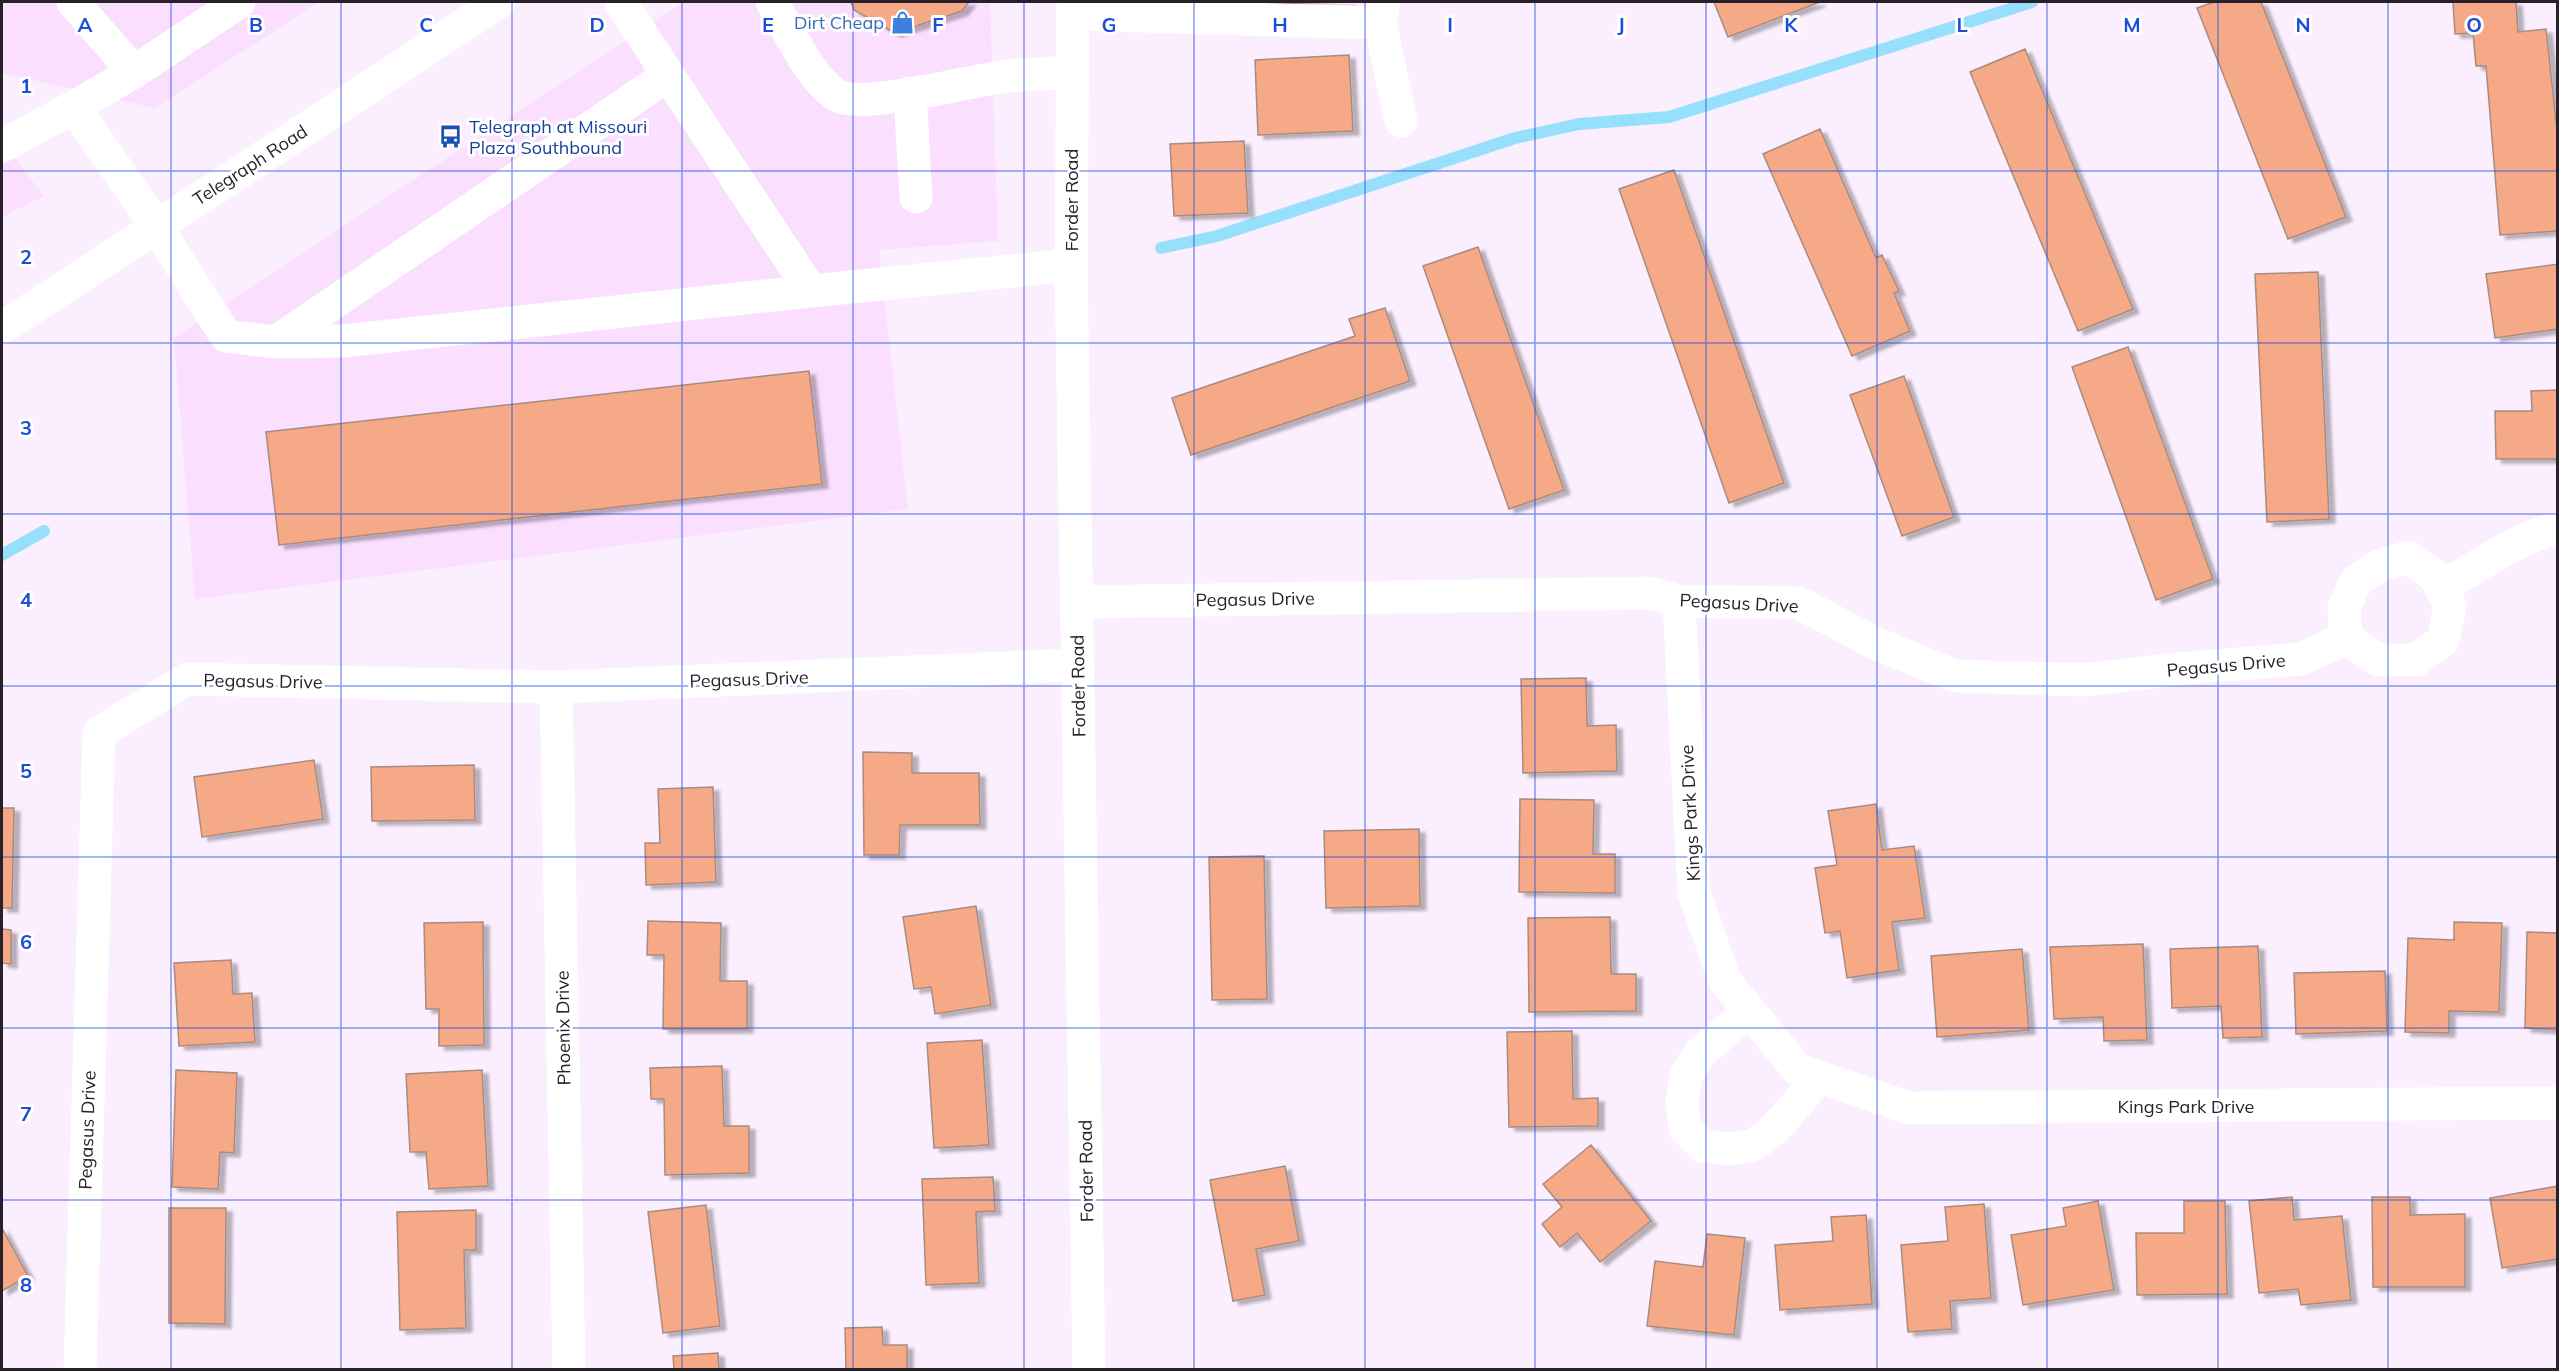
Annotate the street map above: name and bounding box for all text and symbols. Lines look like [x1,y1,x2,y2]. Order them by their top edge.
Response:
shop icon: Dirt Cheap [889,9,915,35]
place label: Dirt Cheap [794,11,884,34]
text: A [78,12,93,37]
text: B [249,12,263,37]
text: C [419,12,433,37]
text: D [589,12,605,37]
text: E [762,12,774,37]
text: F [932,12,944,37]
text: G [1102,12,1116,37]
text: H [1272,12,1288,37]
text: I [1447,12,1453,37]
text: J [1617,12,1625,37]
text: K [1784,12,1798,37]
text: L [1956,12,1968,37]
text: M [2123,12,2141,37]
text: N [2295,12,2311,37]
text: O [2466,12,2482,37]
text: 1 [20,73,32,98]
place label: Telegraph at Missouri Plaza Southbound [469,115,647,159]
street label: Telegraph Road [189,120,311,210]
bus stop icon: Telegraph at Missouri Plaza Southbound [438,123,464,149]
street label: Forder Road [1060,149,1083,251]
text: 2 [20,244,32,269]
text: 3 [20,415,32,440]
street label: Pegasus Drive [1195,586,1315,612]
text: 4 [20,587,32,612]
street label: Pegasus Drive [1679,588,1799,618]
street label: Forder Road [1066,635,1090,737]
street label: Pegasus Drive [2166,648,2286,682]
street label: Pegasus Drive [689,665,809,693]
street label: Pegasus Drive [203,668,323,694]
street label: Kings Park Drive [1675,744,1705,882]
text: 5 [20,758,32,783]
text: 6 [20,929,32,954]
street label: Phoenix Drive [550,970,576,1086]
street label: Pegasus Drive [73,1070,101,1190]
street label: Kings Park Drive [2118,1095,2254,1118]
text: 7 [20,1101,32,1126]
street label: Forder Road [1074,1120,1098,1222]
text: 8 [20,1272,32,1297]

